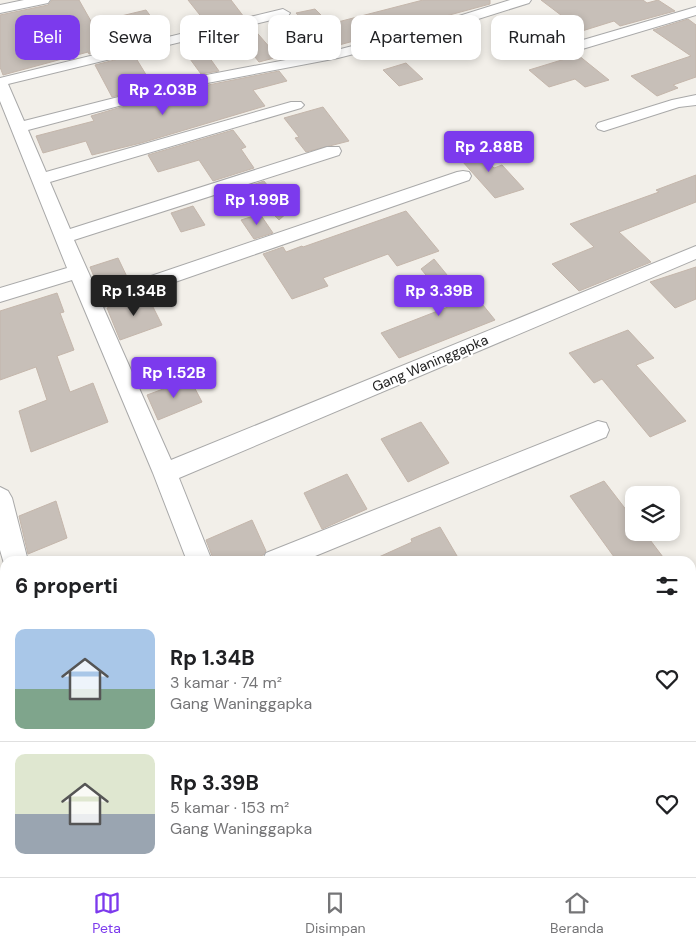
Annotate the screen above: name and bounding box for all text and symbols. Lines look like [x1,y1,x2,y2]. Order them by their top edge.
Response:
chip: Beli [15,15,80,60]
chip: Sewa [90,15,170,60]
chip: Filter [180,15,258,60]
chip: Baru [268,15,341,60]
chip: Apartemen [351,15,481,60]
chip: Rumah [491,15,584,60]
pin: Rp 2.03B [111,74,215,116]
text: Rp 2.03B [129,79,197,100]
pin: Rp 2.88B [437,130,541,173]
text: Rp 2.88B [455,136,523,157]
pin: Rp 1.99B [205,184,309,226]
text: Rp 1.99B [225,189,289,210]
pin: Rp 1.34B [82,274,186,317]
pin: Rp 3.39B [387,274,491,317]
text: Rp 1.34B [102,280,166,301]
text: Rp 3.39B [405,280,473,301]
street label: Gang Waninggapka [369,330,491,396]
pin: Rp 1.52B [122,356,226,399]
text: Rp 1.52B [142,362,206,383]
map controls [625,486,680,541]
button: layers [625,486,680,541]
text: 6 properti [15,572,118,600]
icon: filters [653,572,681,600]
text: Rp 1.34B [170,644,255,672]
icon: home [55,649,115,709]
icon: heart [653,665,681,693]
text: 3 kamar · 74 m² [170,672,282,693]
text: Gang Waninggapka [170,693,312,714]
text: Rp 3.39B [170,769,259,797]
icon: home [55,774,115,834]
icon: heart [653,790,681,818]
text: 5 kamar · 153 m² [170,797,289,818]
text: Gang Waninggapka [170,818,312,839]
tab: Peta [92,889,121,937]
tab: Disimpan [305,889,366,937]
tab: Beranda [550,889,604,937]

